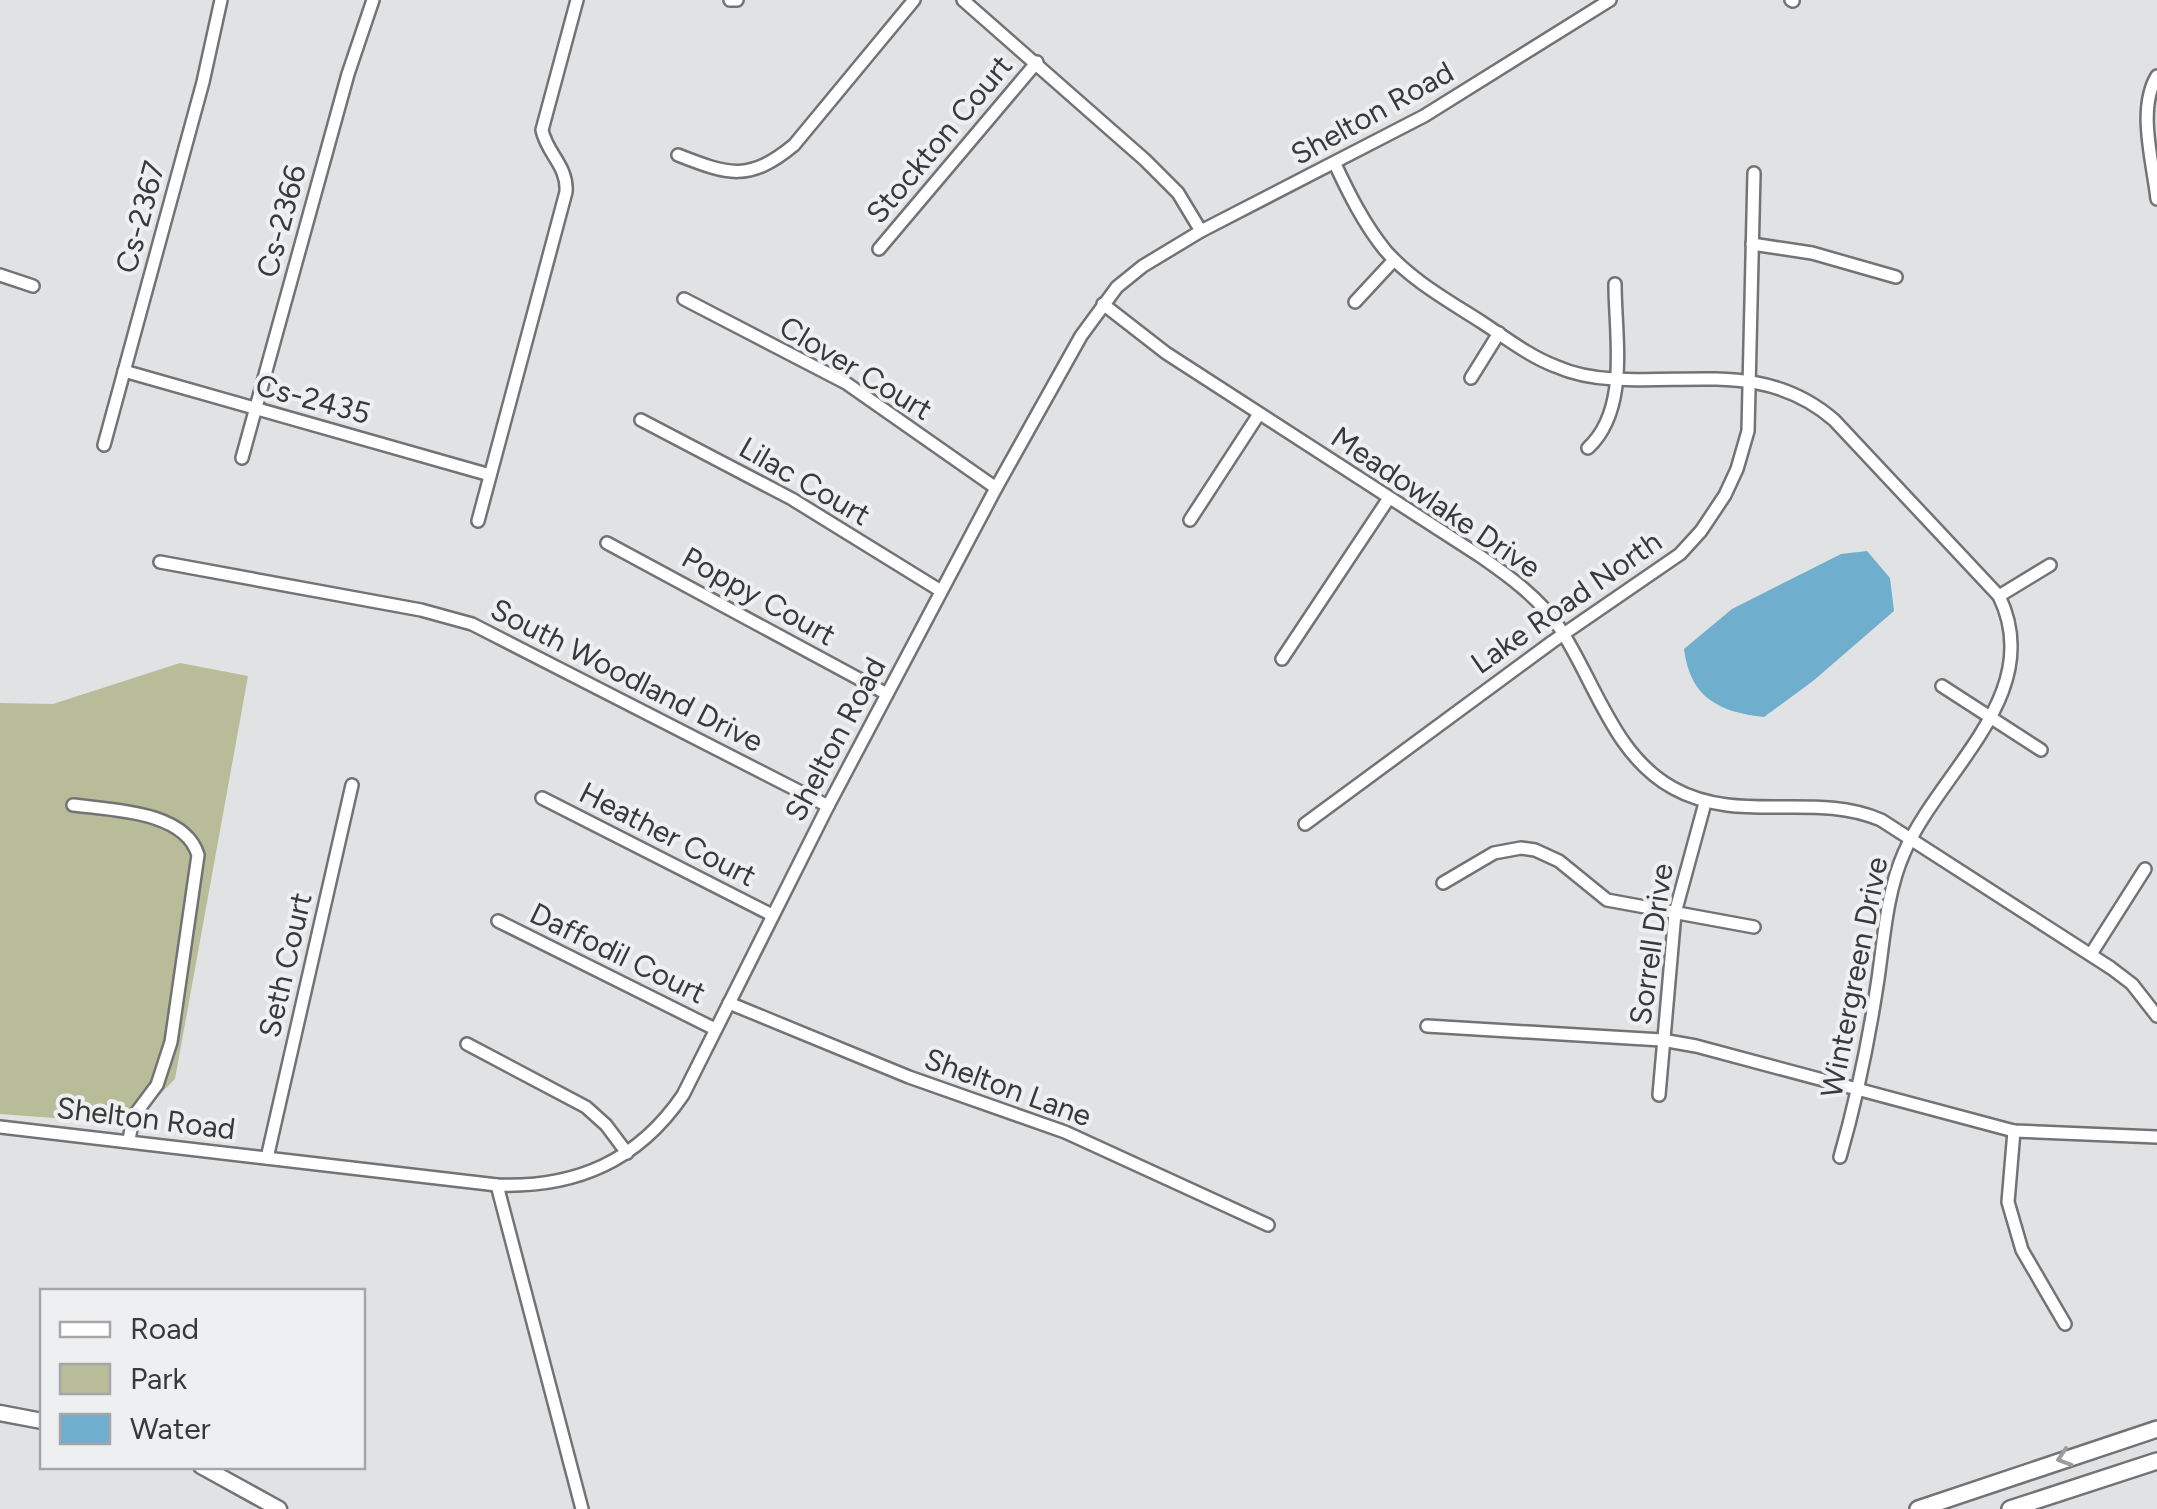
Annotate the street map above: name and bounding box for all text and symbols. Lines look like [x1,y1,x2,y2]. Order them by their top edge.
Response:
street label: Stockton Court [858,47,1020,231]
street label: Shelton Road [1284,53,1460,173]
street label: Cs-2367 [107,157,173,277]
street label: Cs-2366 [248,161,314,281]
street label: Clover Court [773,308,939,428]
street label: Cs-2435 [252,366,374,432]
street label: Meadowlake Drive [1324,418,1548,586]
street label: Lilac Court [733,429,877,533]
street label: Lake Road North [1464,523,1668,681]
street label: Poppy Court [676,539,842,653]
street label: South Woodland Drive [484,590,770,760]
street label: Shelton Road [776,651,894,827]
street label: Heather Court [573,774,763,894]
street label: Wintergreen Drive [1813,854,1895,1100]
street label: Sorrell Drive [1621,861,1681,1027]
street label: Seth Court [250,889,320,1041]
street label: Daffodil Court [524,894,712,1012]
street label: Shelton Lane [919,1040,1097,1134]
street label: Shelton Road [54,1089,238,1147]
legend [40,1289,365,1469]
text: Road [130,1310,199,1347]
text: Park [130,1360,188,1397]
text: Water [130,1410,211,1447]
one-way arrow [2056,1447,2073,1467]

